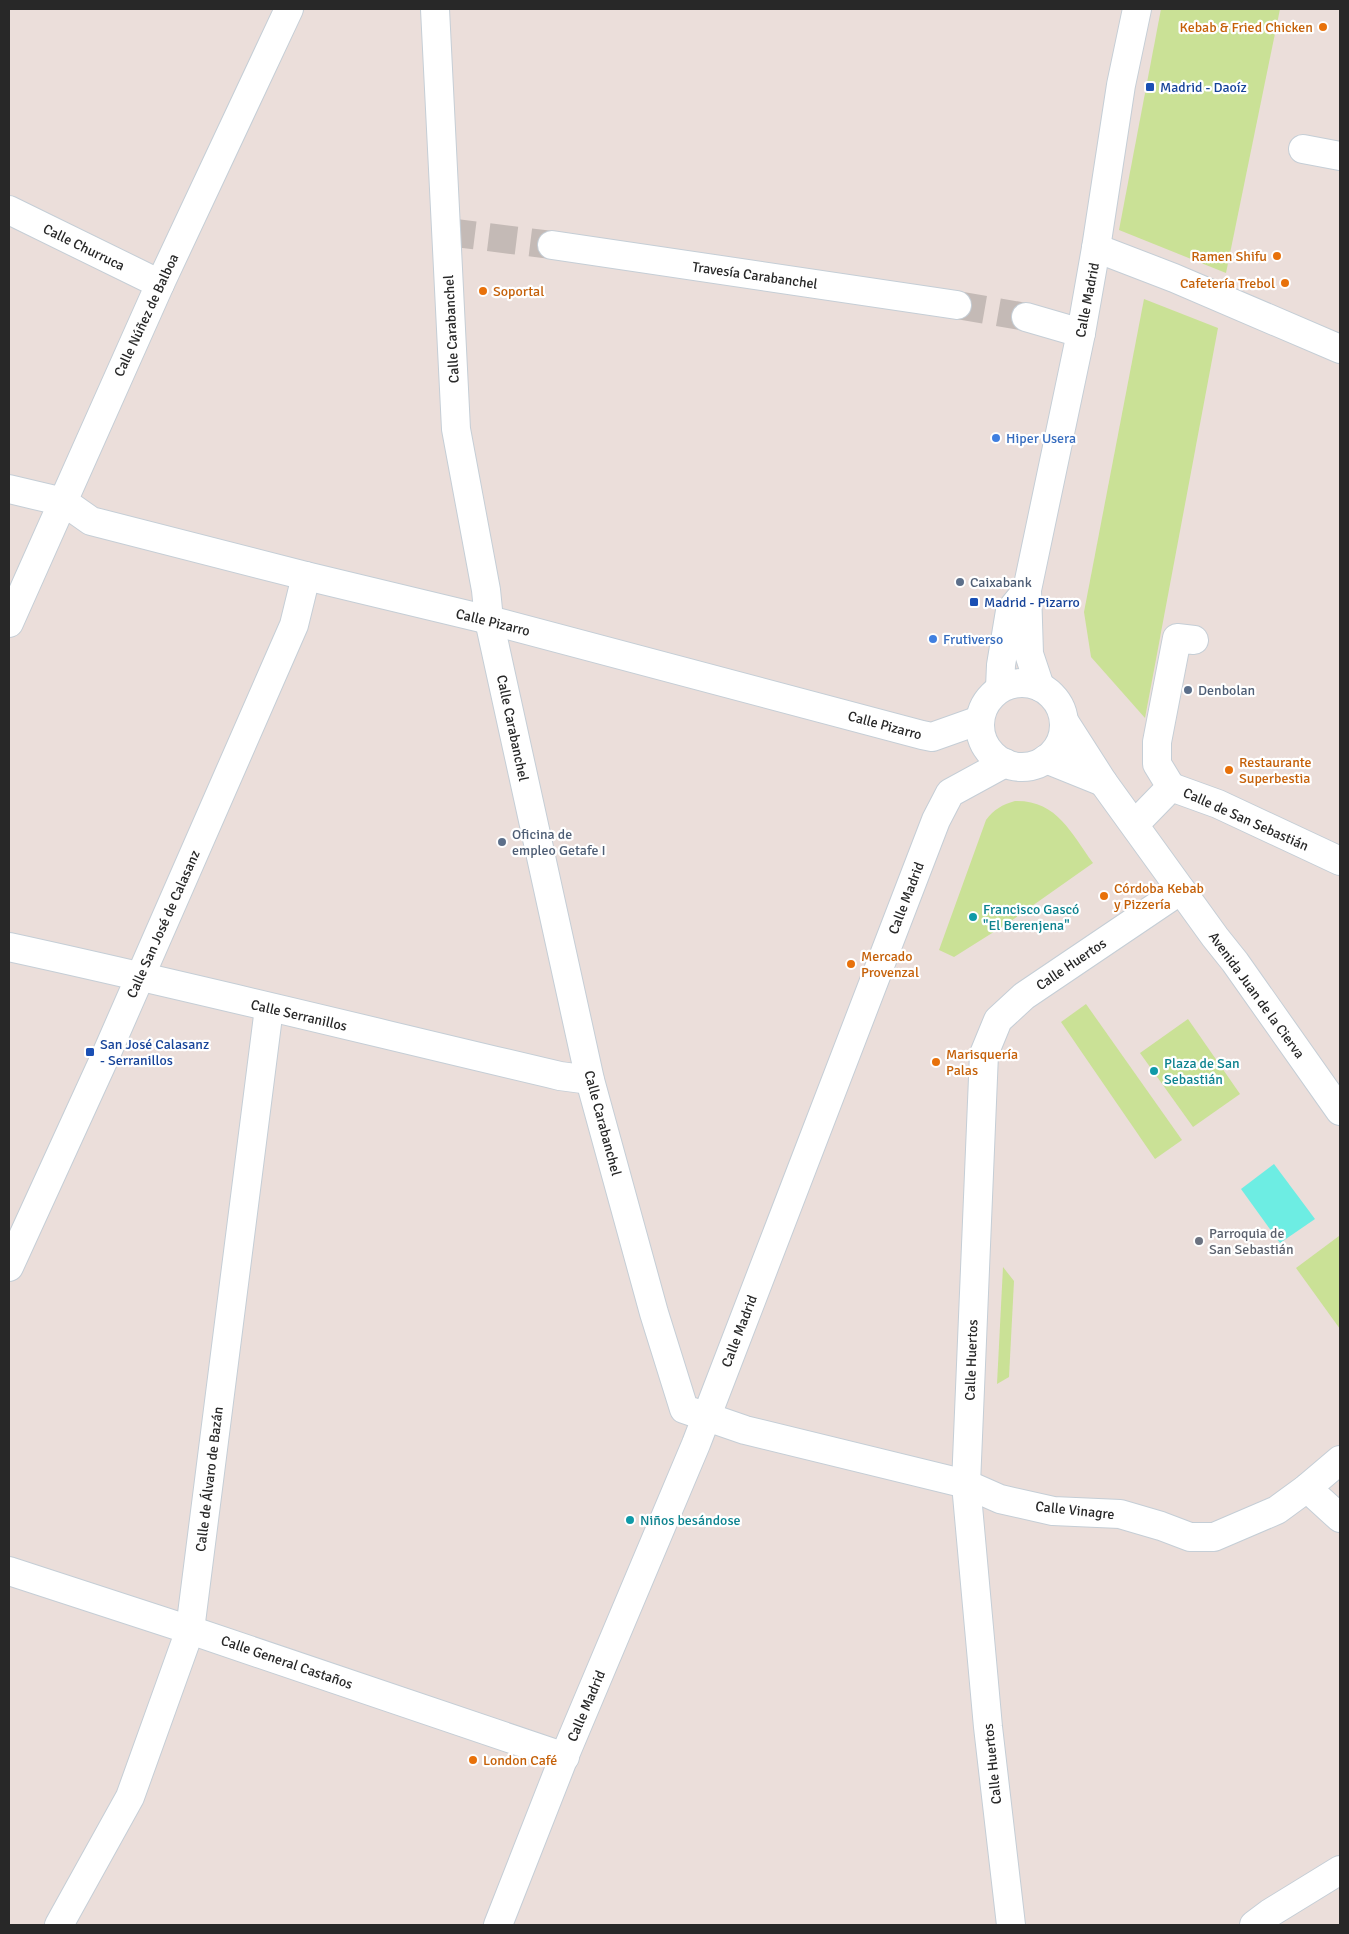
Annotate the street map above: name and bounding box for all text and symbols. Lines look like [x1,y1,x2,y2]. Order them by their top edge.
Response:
place label: Kebab & Fried Chicken [1180,19,1313,36]
marker: Kebab & Fried Chicken [1317,21,1329,33]
place label: Madrid - Daoíz [1160,79,1247,96]
marker: Madrid - Daoíz [1144,81,1156,93]
street label: Calle Churruca [40,220,127,275]
place label: Ramen Shifu [1191,248,1267,265]
marker: Ramen Shifu [1271,250,1283,262]
street label: Calle Núñez de Balboa [111,251,182,379]
street label: Travesía Carabanchel [691,258,819,293]
street label: Calle Madrid [1072,261,1103,339]
street label: Calle Carabanchel [440,274,463,384]
place label: Cafetería Trebol [1180,275,1275,292]
marker: Cafetería Trebol [1279,277,1291,289]
place label: Soportal [493,283,544,300]
marker: Soportal [477,285,489,297]
place label: Hiper Usera [1006,430,1076,447]
marker: Hiper Usera [990,432,1002,444]
place label: Caixabank [970,574,1032,591]
marker: Caixabank [954,576,966,588]
place label: Madrid - Pizarro [984,594,1080,611]
marker: Madrid - Pizarro [968,596,980,608]
street label: Calle Pizarro [454,605,532,640]
place label: Frutiverso [943,631,1003,648]
marker: Frutiverso [927,633,939,645]
street label: Calle Carabanchel [493,673,532,783]
place label: Denbolan [1198,682,1255,699]
marker: Denbolan [1182,684,1194,696]
street label: Calle Pizarro [846,707,924,744]
place label: Restaurante Superbestia [1239,754,1312,787]
marker: Restaurante Superbestia [1223,764,1235,776]
street label: Calle de San Sebastián [1180,784,1311,855]
place label: Oficina de empleo Getafe I [512,826,606,859]
marker: Oficina de empleo Getafe I [496,836,508,848]
street label: Calle San José de Calasanz [123,848,204,1001]
street label: Calle Madrid [885,860,928,937]
place label: Córdoba Kebab y Pizzería [1114,880,1204,913]
marker: Córdoba Kebab y Pizzería [1098,890,1110,902]
place label: Francisco Gascó "El Berenjena" [983,901,1079,934]
marker: Francisco Gascó "El Berenjena" [967,911,979,923]
street label: Avenida Juan de la Cierva [1205,929,1308,1062]
street label: Calle Huertos [1033,935,1110,994]
place label: Mercado Provenzal [861,948,919,981]
marker: Mercado Provenzal [845,958,857,970]
street label: Calle Serranillos [249,996,349,1035]
place label: San José Calasanz - Serranillos [100,1036,209,1069]
marker: San José Calasanz - Serranillos [84,1046,96,1058]
place label: Marisquería Palas [946,1046,1018,1079]
place label: Plaza de San Sebastián [1164,1055,1240,1088]
marker: Marisquería Palas [930,1056,942,1068]
marker: Plaza de San Sebastián [1148,1065,1160,1077]
street label: Calle Carabanchel [580,1069,625,1178]
place label: Parroquia de San Sebastián [1209,1225,1294,1258]
marker: Parroquia de San Sebastián [1193,1235,1205,1247]
street label: Calle Madrid [718,1293,761,1370]
street label: Calle Huertos [962,1319,981,1401]
street label: Calle de Álvaro de Bazán [192,1405,227,1553]
street label: Calle Vinagre [1035,1498,1115,1523]
place label: Niños besándose [640,1512,741,1529]
marker: Niños besándose [624,1514,636,1526]
street label: Calle General Castaños [219,1632,355,1693]
street label: Calle Madrid [564,1668,609,1744]
street label: Calle Huertos [980,1723,1005,1805]
place label: London Café [483,1752,557,1769]
marker: London Café [467,1754,479,1766]

